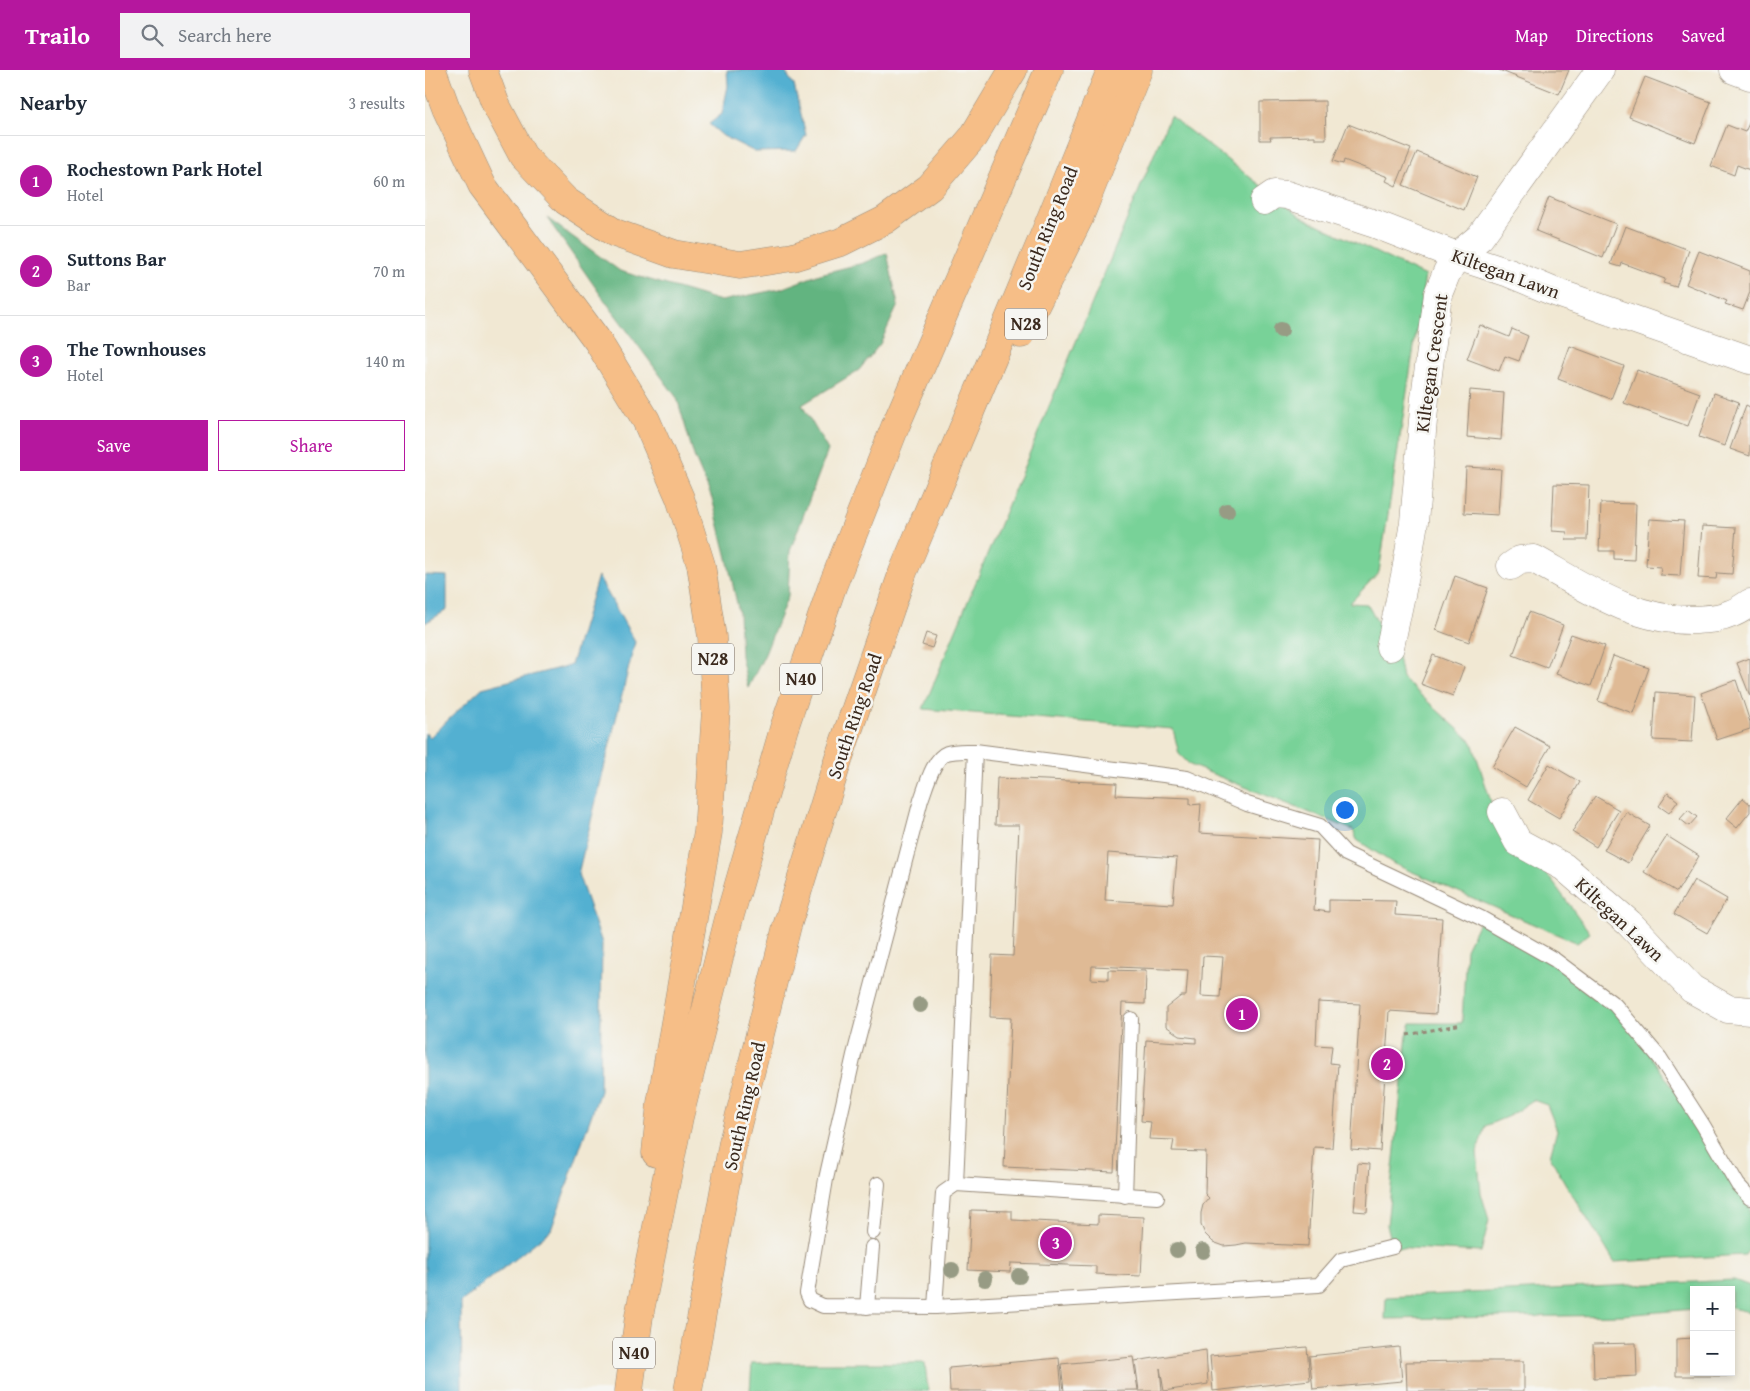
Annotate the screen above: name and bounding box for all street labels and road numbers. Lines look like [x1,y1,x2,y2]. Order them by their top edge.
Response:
street label: South Ring Road [1009,161,1085,294]
street label: Kiltegan Lawn [1448,241,1564,306]
street label: Kiltegan Crescent [1407,292,1455,434]
road number: N28 [1005,308,1047,340]
road number: N28 [692,644,734,674]
street label: South Ring Road [819,649,889,783]
road number: N40 [780,664,822,694]
street label: Kiltegan Lawn [1569,870,1671,968]
street label: South Ring Road [716,1038,773,1173]
road number: N40 [613,1338,655,1369]

